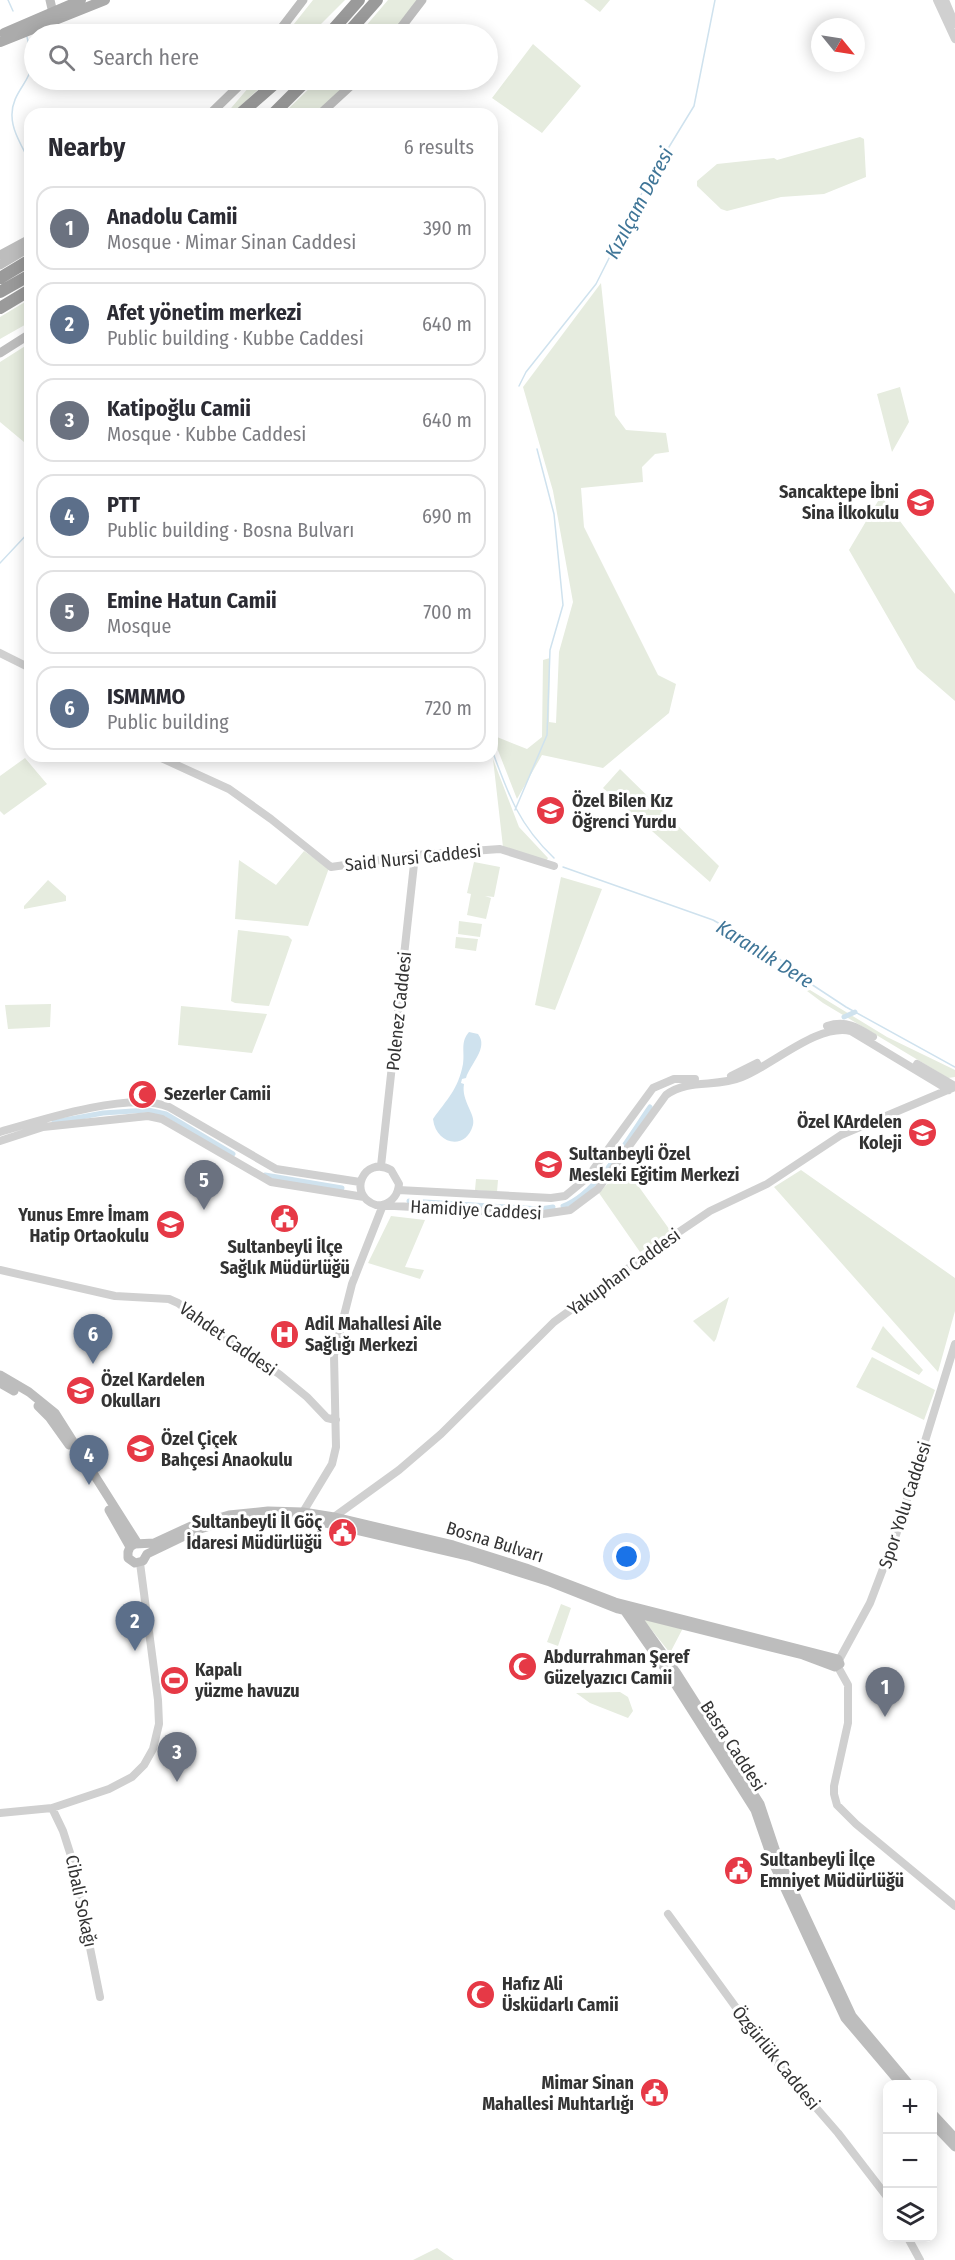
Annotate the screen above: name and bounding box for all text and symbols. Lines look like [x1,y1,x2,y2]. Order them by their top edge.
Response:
north arrow [811,18,865,72]
search box [24,24,498,90]
icon: search [45,41,78,74]
text: Search here [93,44,199,71]
text: Nearby [48,132,125,163]
text: 6 results [404,135,474,159]
water label: Kızılçam Deresi [600,143,678,263]
text: Anadolu Camii [107,203,238,230]
text: 1 [65,216,74,240]
text: 390 m [423,216,472,240]
text: Mosque · Mimar Sinan Caddesi [107,230,356,254]
text: Afet yönetim merkezi [107,299,302,326]
text: 2 [65,312,74,336]
text: 640 m [422,312,472,336]
text: Public building · Kubbe Caddesi [107,326,364,350]
text: Katipoğlu Camii [107,395,251,422]
text: 3 [65,408,74,432]
text: 640 m [422,408,472,432]
text: Mosque · Kubbe Caddesi [107,422,306,446]
place label: Sancaktepe İbni Sina İlkokulu [779,481,899,524]
school or university icon: Sancaktepe İbni Sina İlkokulu [904,486,936,518]
text: PTT [107,491,140,518]
text: 4 [64,504,75,528]
text: 690 m [422,504,472,528]
text: Public building · Bosna Bulvarı [107,518,354,542]
text: Emine Hatun Camii [107,587,277,614]
text: 5 [65,600,74,624]
text: 700 m [423,600,472,624]
text: Mosque [107,614,171,638]
text: ISMMMO [107,683,185,710]
text: 6 [64,696,75,720]
text: 720 m [425,696,472,720]
text: Public building [107,710,229,734]
place label: Özel Bilen Kız Öğrenci Yurdu [572,790,677,833]
school or university icon: Özel Bilen Kız Öğrenci Yurdu [535,795,567,827]
street label: Said Nursi Caddesi [344,840,482,876]
water label: Karanlık Dere [712,915,818,994]
street label: Polenez Caddesi [382,950,416,1072]
mosque icon: Sezerler Camii [127,1078,159,1110]
place label: Sezerler Camii [164,1083,271,1105]
place label: Özel KArdelen Koleji [797,1111,902,1154]
school or university icon: Özel KArdelen Koleji [907,1116,939,1148]
place label: Sultanbeyli Özel Mesleki Eğitim Merkezi [569,1143,740,1186]
school or university icon: Sultanbeyli Özel Mesleki Eğitim Merkezi [532,1148,564,1180]
pin: 5 [184,1160,224,1210]
street label: Hamidiye Caddesi [410,1196,542,1224]
public building icon: Sultanbeyli İlçe Sağlık Müdürlüğü [269,1202,301,1234]
place label: Yunus Emre İmam Hatip Ortaokulu [17,1204,149,1247]
school or university icon: Yunus Emre İmam Hatip Ortaokulu [154,1209,186,1241]
street label: Yakuphan Caddesi [563,1224,685,1320]
place label: Sultanbeyli İlçe Sağlık Müdürlüğü [220,1236,350,1279]
street label: Vahdet Caddesi [175,1297,281,1381]
place label: Adil Mahallesi Aile Sağlığı Merkezi [304,1313,442,1356]
pin: 6 [74,1314,112,1364]
hospital icon: Adil Mahallesi Aile Sağlığı Merkezi [268,1318,300,1350]
place label: Özel Kardelen Okulları [101,1369,205,1412]
school or university icon: Özel Kardelen Okulları [64,1374,96,1406]
place label: Özel Çiçek Bahçesi Anaokulu [161,1428,293,1471]
school or university icon: Özel Çiçek Bahçesi Anaokulu [124,1433,156,1465]
pin: 4 [70,1436,109,1485]
street label: Spor Yolu Caddesi [874,1439,936,1571]
place label: Sultanbeyli İl Göç İdaresi Müdürlüğü [186,1511,322,1554]
public building icon: Sultanbeyli İl Göç İdaresi Müdürlüğü [327,1516,359,1548]
street label: Bosna Bulvarı [444,1517,546,1567]
your location [612,1542,641,1571]
pin: 2 [116,1602,154,1651]
place label: Abdurrahman Şeref Güzelyazıcı Camii [543,1646,691,1689]
mosque icon: Abdurrahman Şeref Güzelyazıcı Camii [507,1651,539,1683]
place label: Kapalı yüzme havuzu [194,1659,300,1702]
sports icon: Kapalı yüzme havuzu [158,1664,190,1696]
pin: 1 [866,1668,904,1717]
street label: Basra Caddesi [696,1697,770,1795]
pin: 3 [158,1732,196,1782]
place label: Sultanbeyli İlçe Emniyet Müdürlüğü [760,1849,904,1892]
street label: Cibali Sokağı [61,1853,101,1949]
public building icon: Sultanbeyli İlçe Emniyet Müdürlüğü [723,1854,755,1886]
place label: Hafız Ali Üsküdarlı Camii [502,1973,619,2016]
mosque icon: Hafız Ali Üsküdarlı Camii [465,1978,497,2010]
street label: Özgürlük Caddesi [727,2002,825,2114]
place label: Mimar Sinan Mahallesi Muhtarlığı [482,2072,634,2115]
public building icon: Mimar Sinan Mahallesi Muhtarlığı [639,2077,671,2109]
map controls [883,2080,937,2242]
button: + [883,2080,937,2134]
button: − [883,2134,937,2188]
button: layers [883,2188,937,2242]

